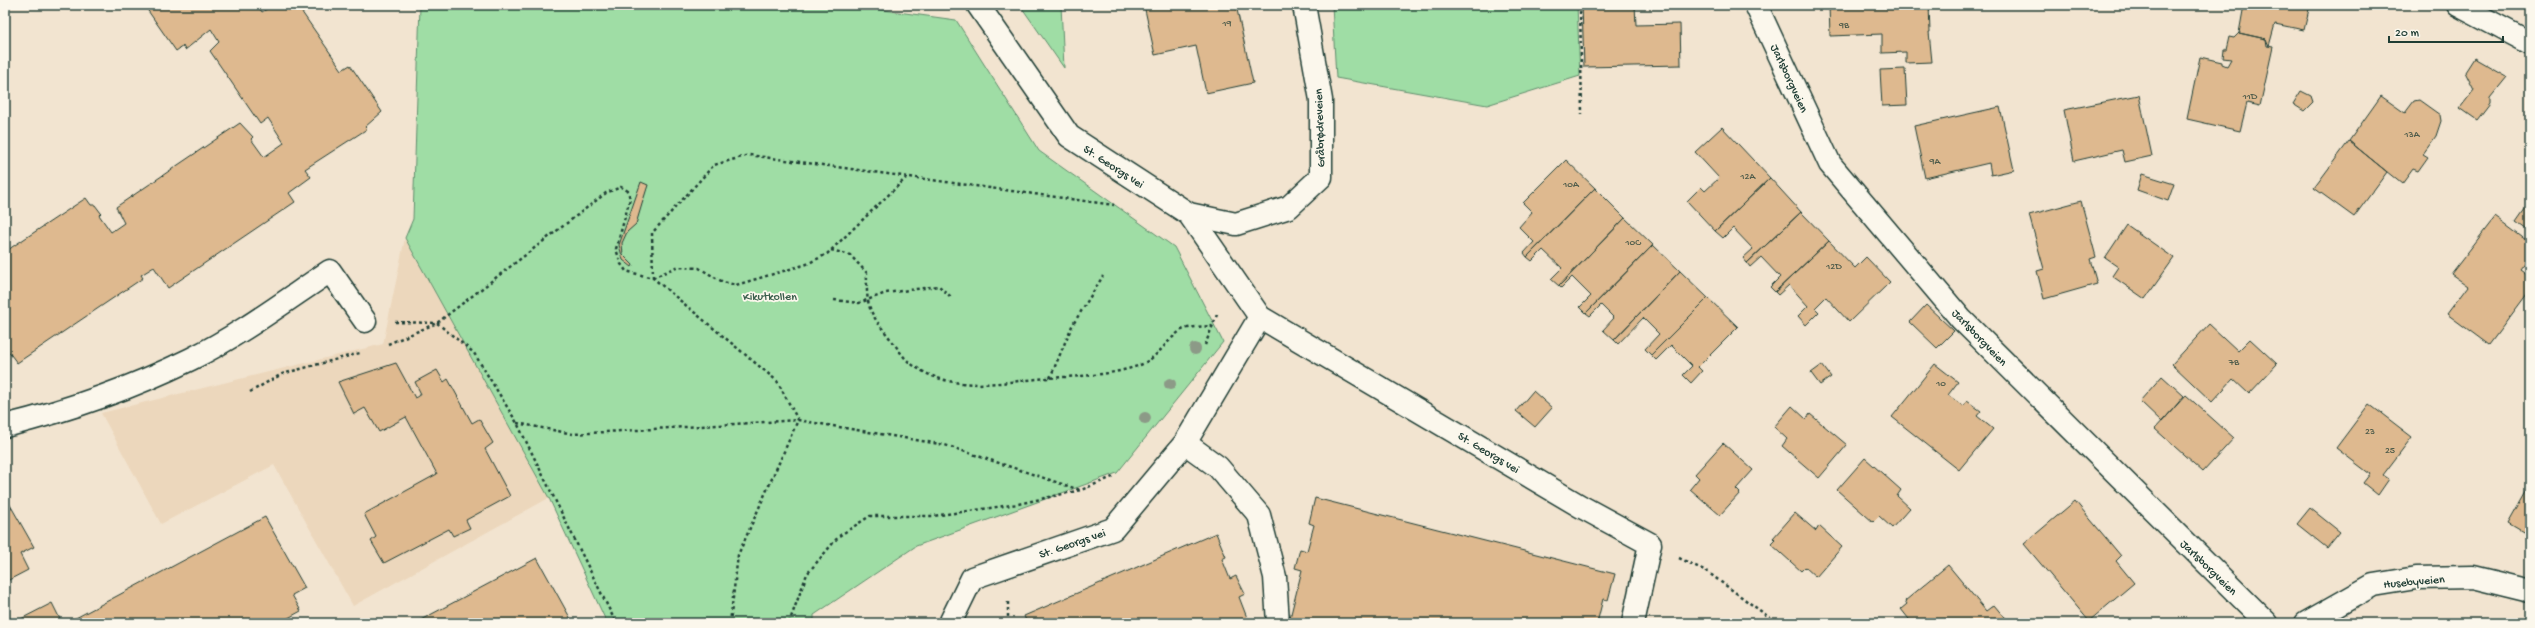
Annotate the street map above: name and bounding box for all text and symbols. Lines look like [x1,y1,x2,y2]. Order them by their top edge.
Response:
house number: 19 [1221,18,1232,30]
scale bar [2389,18,2503,44]
house number: 9B [1838,20,1850,32]
text: 20 m [2395,27,2420,41]
street label: Jarlsborgveien [1766,42,1810,116]
street label: Gråbrødreveien [1313,88,1329,168]
house number: 11D [2242,91,2258,103]
house number: 13A [2403,129,2421,141]
street label: St. Georgs vei [1080,143,1146,193]
house number: 9A [1929,156,1942,168]
house number: 12A [1740,171,1757,183]
house number: 10A [1562,179,1580,191]
house number: 10C [1624,237,1641,249]
house number: 12D [1825,261,1842,273]
park label: Kikutkollen [743,291,797,305]
street label: Jarlsborgveien [1948,307,2009,370]
house number: 7B [2228,357,2240,369]
house number: 10 [1935,378,1946,390]
house number: 23 [2365,426,2375,438]
street label: St. Georgs vei [1455,430,1522,478]
house number: 25 [2385,445,2395,457]
street label: St. Georgs vei [1038,527,1108,563]
street label: Jarlsborgveien [2176,538,2239,599]
street label: Husebyveien [2383,573,2446,593]

